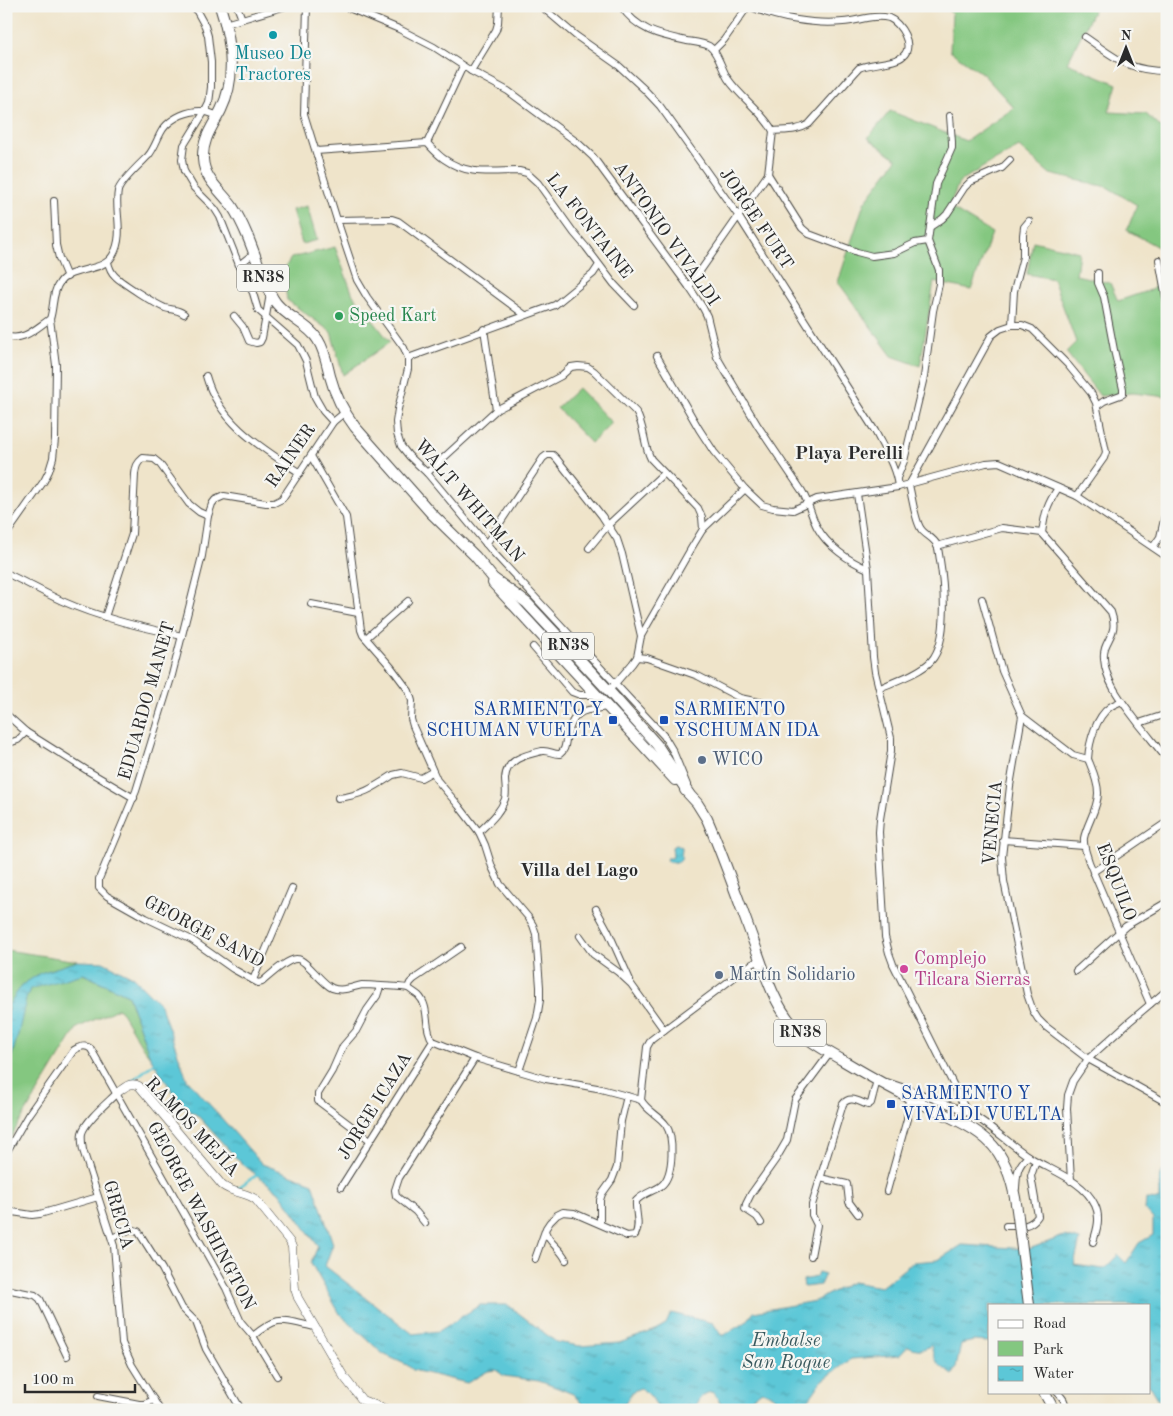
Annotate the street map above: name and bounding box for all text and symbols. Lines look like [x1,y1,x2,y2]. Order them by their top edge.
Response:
north arrow [1100,22,1150,72]
marker: Museo De Tractores [267,29,279,41]
text: N [1121,29,1132,43]
place label: Museo De Tractores [234,45,312,84]
street label: ANTONIO VIVALDI [610,159,722,309]
street label: JORGE FURT [716,165,796,273]
street label: LA FONTAINE [543,170,635,282]
road number: RN38 [237,264,289,292]
place label: Speed Kart [349,307,437,325]
marker: Speed Kart [333,310,345,322]
street label: RAINER [263,421,319,491]
street label: WALT WHITMAN [411,436,527,566]
district label: Playa Perelli [795,445,904,464]
street label: EDUARDO MANET [116,620,178,782]
road number: RN38 [542,632,594,659]
place label: SARMIENTO Y SCHUMAN VUELTA [426,701,603,740]
place label: SARMIENTO YSCHUMAN IDA [674,701,820,740]
marker: SARMIENTO Y SCHUMAN VUELTA [607,714,619,726]
marker: SARMIENTO YSCHUMAN IDA [658,714,670,726]
place label: WICO [712,751,763,769]
marker: WICO [696,754,708,766]
street label: VENECIA [980,779,1006,866]
street label: ESQUILO [1093,841,1139,923]
district label: Villa del Lago [520,862,638,881]
street label: GEORGE SAND [141,893,267,971]
place label: Complejo Tilcara Sierras [914,950,1031,989]
marker: Complejo Tilcara Sierras [898,963,910,975]
place label: Martín Solidario [729,966,856,984]
marker: Martín Solidario [713,969,725,981]
road number: RN38 [774,1020,826,1046]
street label: JORGE ICAZA [335,1049,415,1163]
street label: RAMOS MEJÍA [142,1071,246,1180]
place label: SARMIENTO Y VIVALDI VUELTA [901,1085,1063,1124]
marker: SARMIENTO Y VIVALDI VUELTA [885,1098,897,1110]
street label: GEORGE WASHINGTON [144,1119,258,1313]
street label: GRECIA [100,1178,137,1252]
legend [988,1304,1150,1394]
text: Road [1033,1317,1067,1332]
water label: Embalse San Roque [742,1332,830,1373]
text: Park [1033,1343,1064,1358]
scale bar [25,1361,135,1393]
text: Water [1033,1367,1074,1382]
text: 100 m [32,1373,74,1388]

